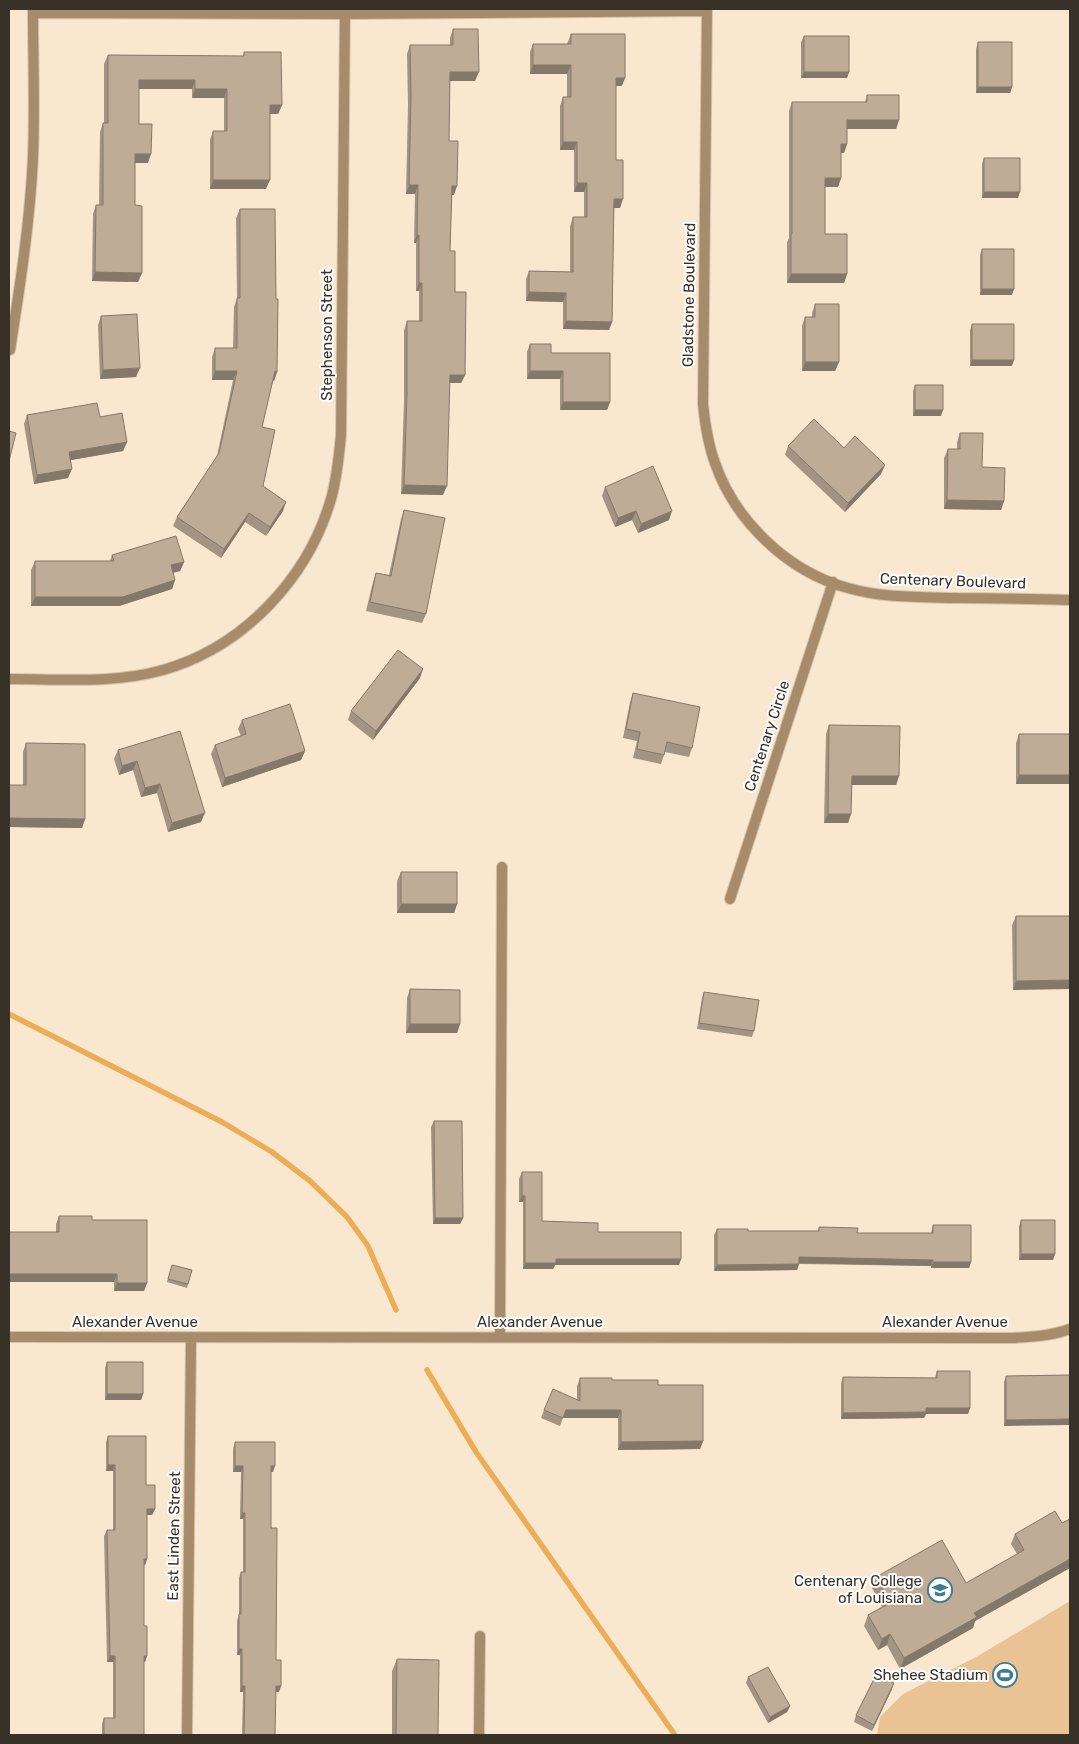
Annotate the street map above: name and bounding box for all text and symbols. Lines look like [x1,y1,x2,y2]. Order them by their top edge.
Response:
street label: Gladstone Boulevard [679,223,699,367]
street label: Stephenson Street [318,269,336,401]
street label: Centenary Boulevard [879,569,1027,593]
street label: Centenary Circle [741,678,793,794]
street label: Alexander Avenue [72,1313,198,1331]
street label: Alexander Avenue [477,1313,603,1331]
street label: Alexander Avenue [882,1313,1008,1331]
street label: East Linden Street [164,1471,184,1601]
place label: Centenary College of Louisiana [794,1572,922,1607]
school or university icon: Centenary College of Louisiana [927,1577,953,1603]
sports icon: Shehee Stadium [992,1662,1018,1688]
place label: Shehee Stadium [873,1666,988,1684]

